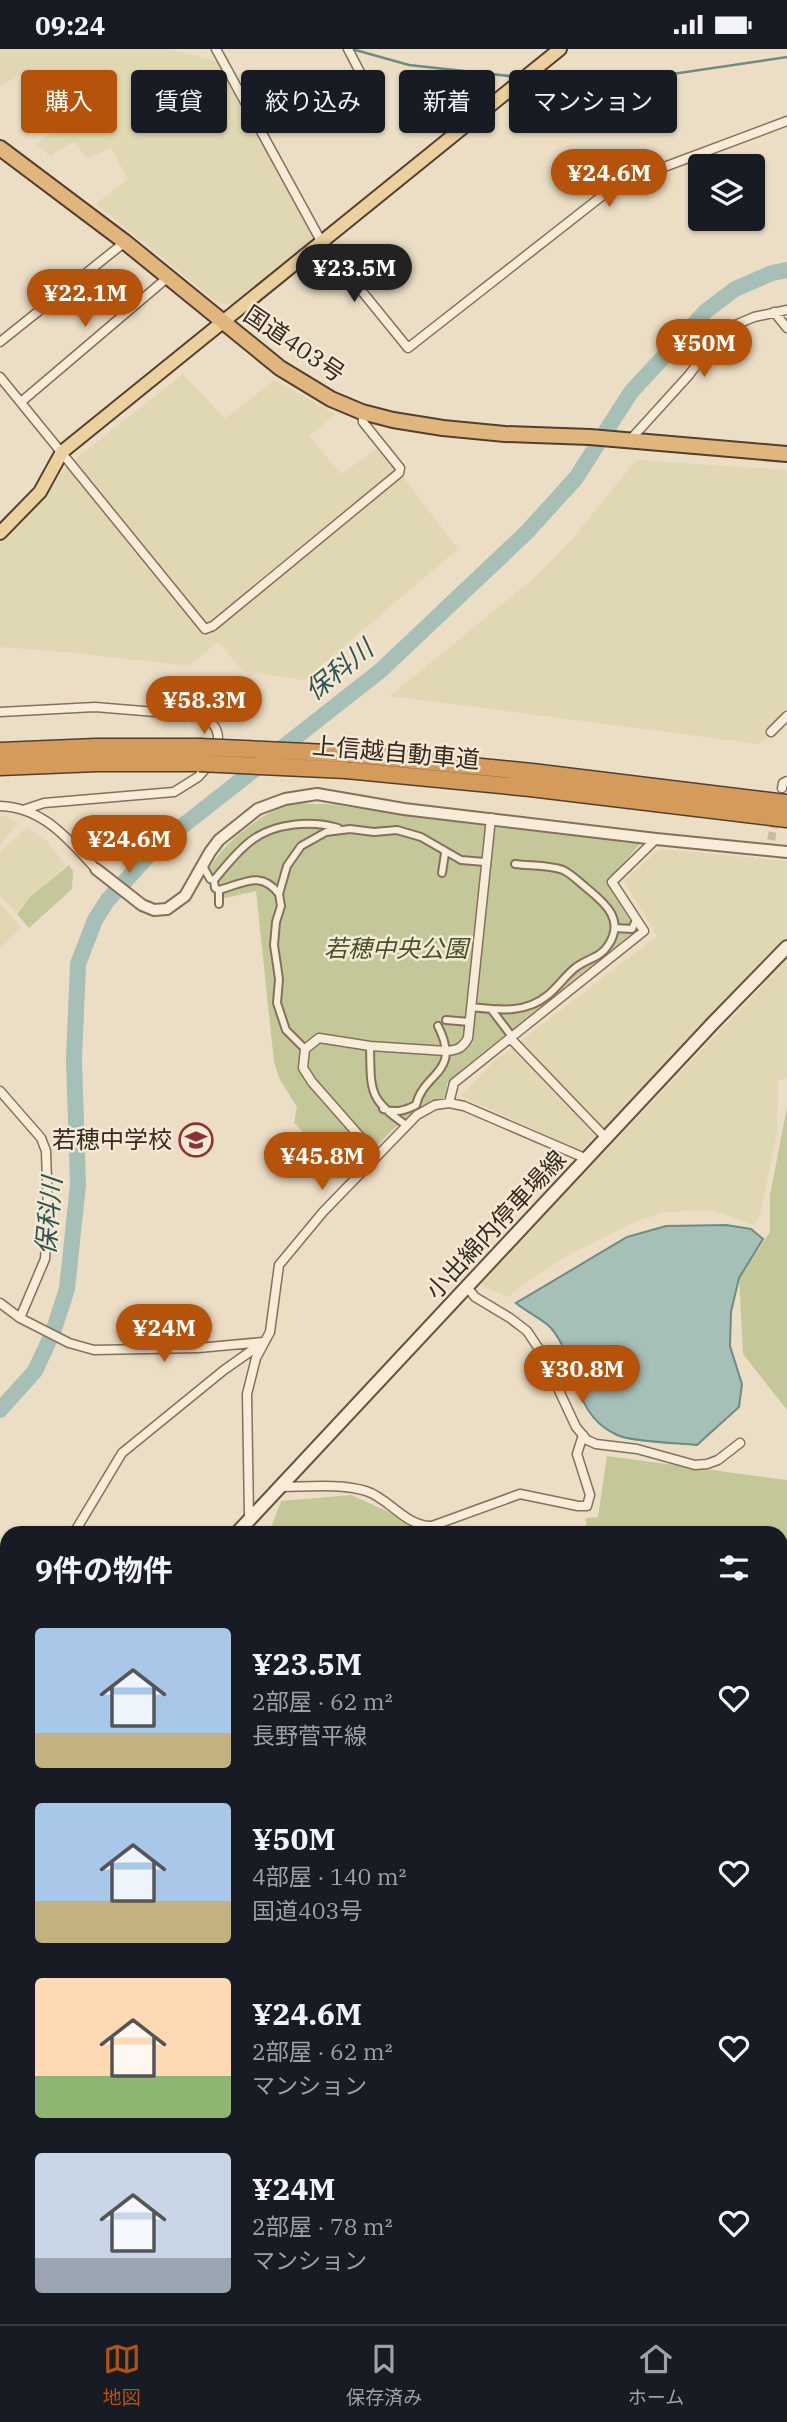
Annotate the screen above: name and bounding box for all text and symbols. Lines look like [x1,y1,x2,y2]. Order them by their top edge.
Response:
text: 09:24 [35,8,105,42]
chip: 購入 [21,70,117,133]
chip: 賃貸 [131,70,227,133]
chip: 絞り込み [241,70,385,133]
chip: 新着 [399,70,495,133]
chip: マンション [509,70,677,133]
pin: ¥24.6M [552,149,666,209]
map controls [688,154,765,231]
button: layers [688,154,765,231]
text: ¥24.6M [567,157,651,187]
pin: ¥23.5M [297,245,411,304]
text: ¥23.5M [312,252,396,282]
pin: ¥22.1M [28,269,142,329]
text: ¥22.1M [43,277,127,307]
street label: 国道403号 [238,298,351,389]
pin: ¥50M [663,319,745,379]
text: ¥50M [672,327,736,357]
water label: 保科川 [297,630,382,707]
pin: ¥58.3M [147,677,261,736]
text: ¥58.3M [162,684,246,714]
street label: 上信越自動車道 [311,729,481,775]
pin: ¥24.6M [72,815,186,875]
text: ¥24.6M [87,823,171,853]
park label: 若穂中央公園 [324,932,471,964]
school or university icon: 若穂中学校 [177,1121,215,1159]
place label: 若穂中学校 [52,1123,172,1155]
pin: ¥45.8M [265,1133,379,1192]
text: ¥45.8M [280,1140,364,1170]
street label: 小出綿内停車場線 [418,1143,572,1305]
water label: 保科川 [28,1173,69,1256]
pin: ¥24M [123,1305,205,1364]
text: ¥24M [132,1312,196,1342]
pin: ¥30.8M [525,1345,639,1405]
text: ¥30.8M [540,1353,624,1383]
icon: filters [715,1549,753,1587]
text: 9件の物件 [35,1550,173,1589]
text: ¥23.5M [252,1644,362,1683]
icon: home [91,1656,175,1740]
icon: heart [715,1679,753,1717]
text: 2部屋 · 62 m² [252,1686,393,1716]
text: 長野菅平線 [252,1720,367,1750]
text: ¥50M [252,1819,335,1858]
icon: home [91,1831,175,1915]
icon: heart [715,1854,753,1892]
text: 4部屋 · 140 m² [252,1861,407,1891]
text: 国道403号 [252,1895,362,1925]
text: ¥24.6M [252,1994,362,2033]
icon: home [91,2006,175,2090]
icon: heart [715,2029,753,2067]
text: 2部屋 · 62 m² [252,2036,393,2066]
text: マンション [252,2070,367,2100]
text: ¥24M [252,2169,335,2208]
icon: home [91,2181,175,2265]
icon: heart [715,2204,753,2242]
text: 2部屋 · 78 m² [252,2211,393,2241]
text: マンション [252,2245,367,2275]
tab: 地図 [103,2340,141,2409]
tab: 保存済み [346,2340,422,2409]
tab: ホーム [628,2340,684,2409]

